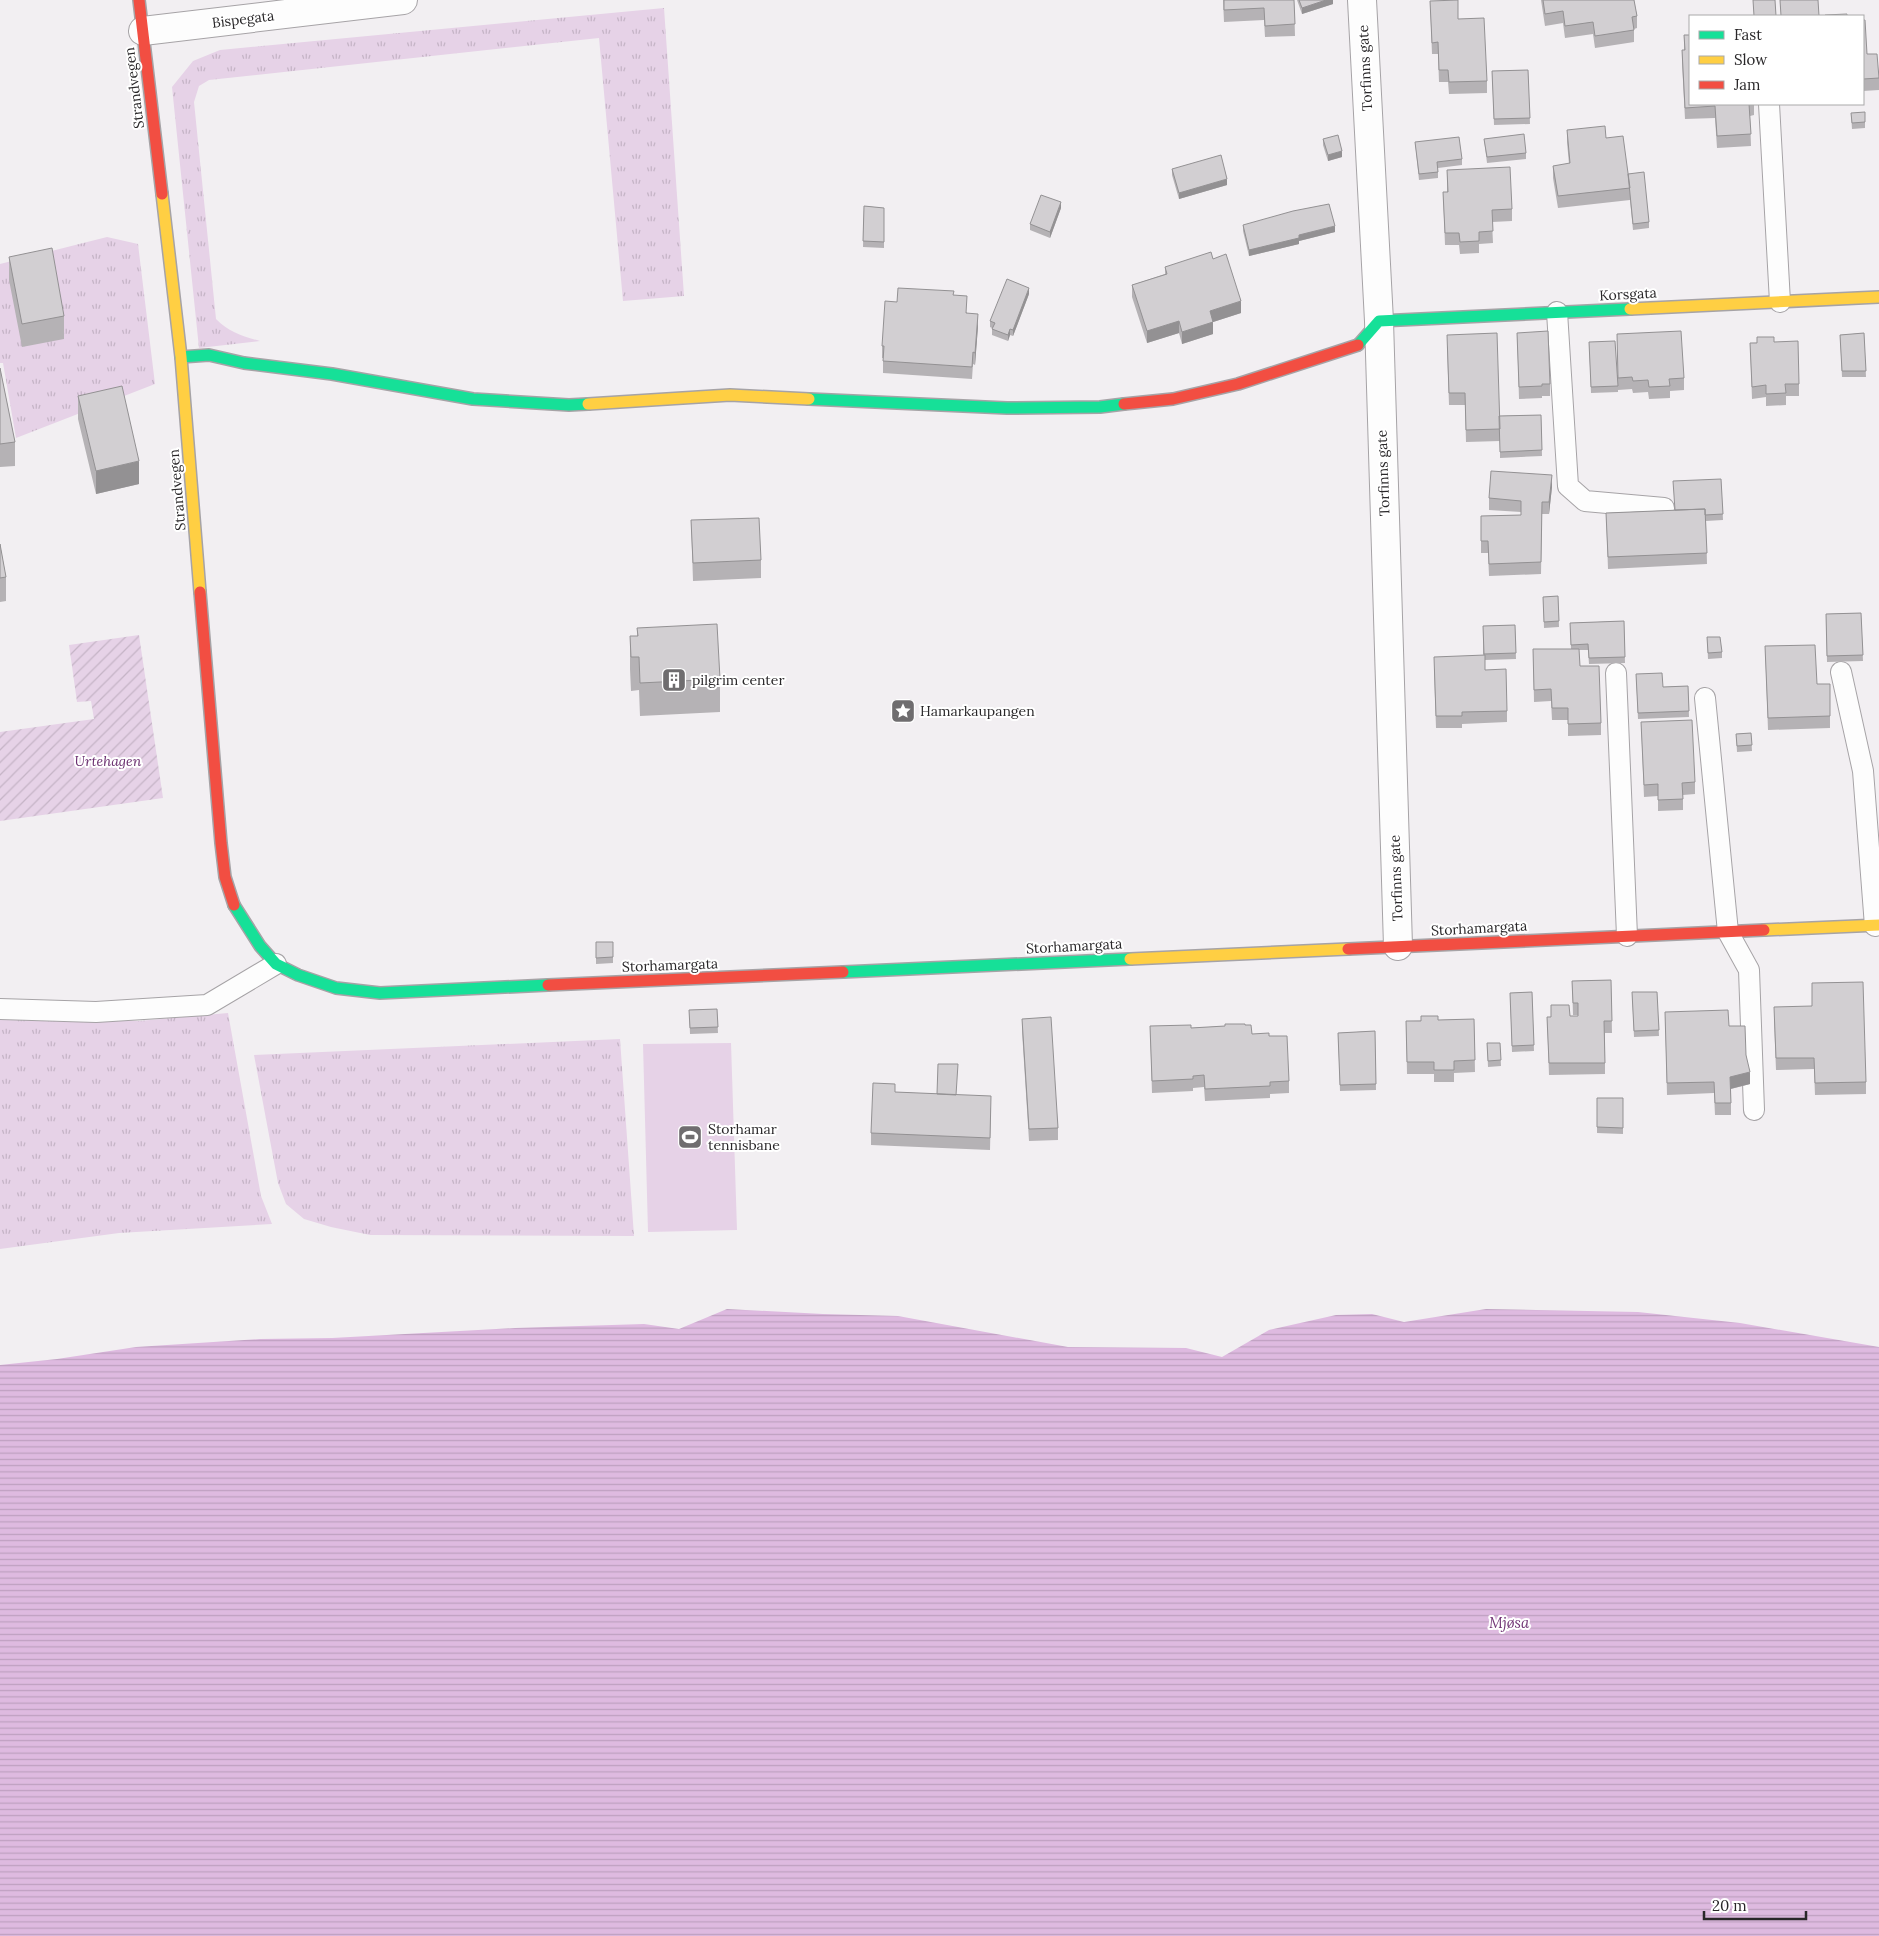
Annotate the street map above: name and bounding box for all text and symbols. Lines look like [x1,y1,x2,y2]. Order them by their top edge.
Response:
street label: Bispegata [211,6,275,32]
legend [1689,15,1864,105]
street label: Torfinns gate [1354,24,1376,112]
text: Fast [1734,25,1762,44]
street label: Strandvegen [120,46,148,130]
text: Slow [1734,50,1767,69]
text: Jam [1733,75,1761,94]
street label: Korsgata [1599,284,1657,304]
street label: Torfinns gate [1372,429,1394,516]
street label: Strandvegen [164,448,190,531]
building icon: pilgrim center [661,667,687,693]
place label: pilgrim center [692,671,784,689]
place icon: Hamarkaupangen [890,698,916,724]
place label: Hamarkaupangen [920,702,1035,720]
park label: Urtehagen [75,752,142,770]
street label: Torfinns gate [1385,834,1407,921]
street label: Storhamargata [1430,916,1528,940]
street label: Storhamargata [1025,934,1123,958]
street label: Storhamargata [622,954,718,976]
place label: Storhamar tennisbane [708,1120,780,1154]
sports icon: Storhamar tennisbane [677,1124,703,1150]
water label: Mjøsa [1489,1613,1530,1632]
scale bar [1704,1888,1806,1920]
text: 20 m [1712,1896,1747,1915]

